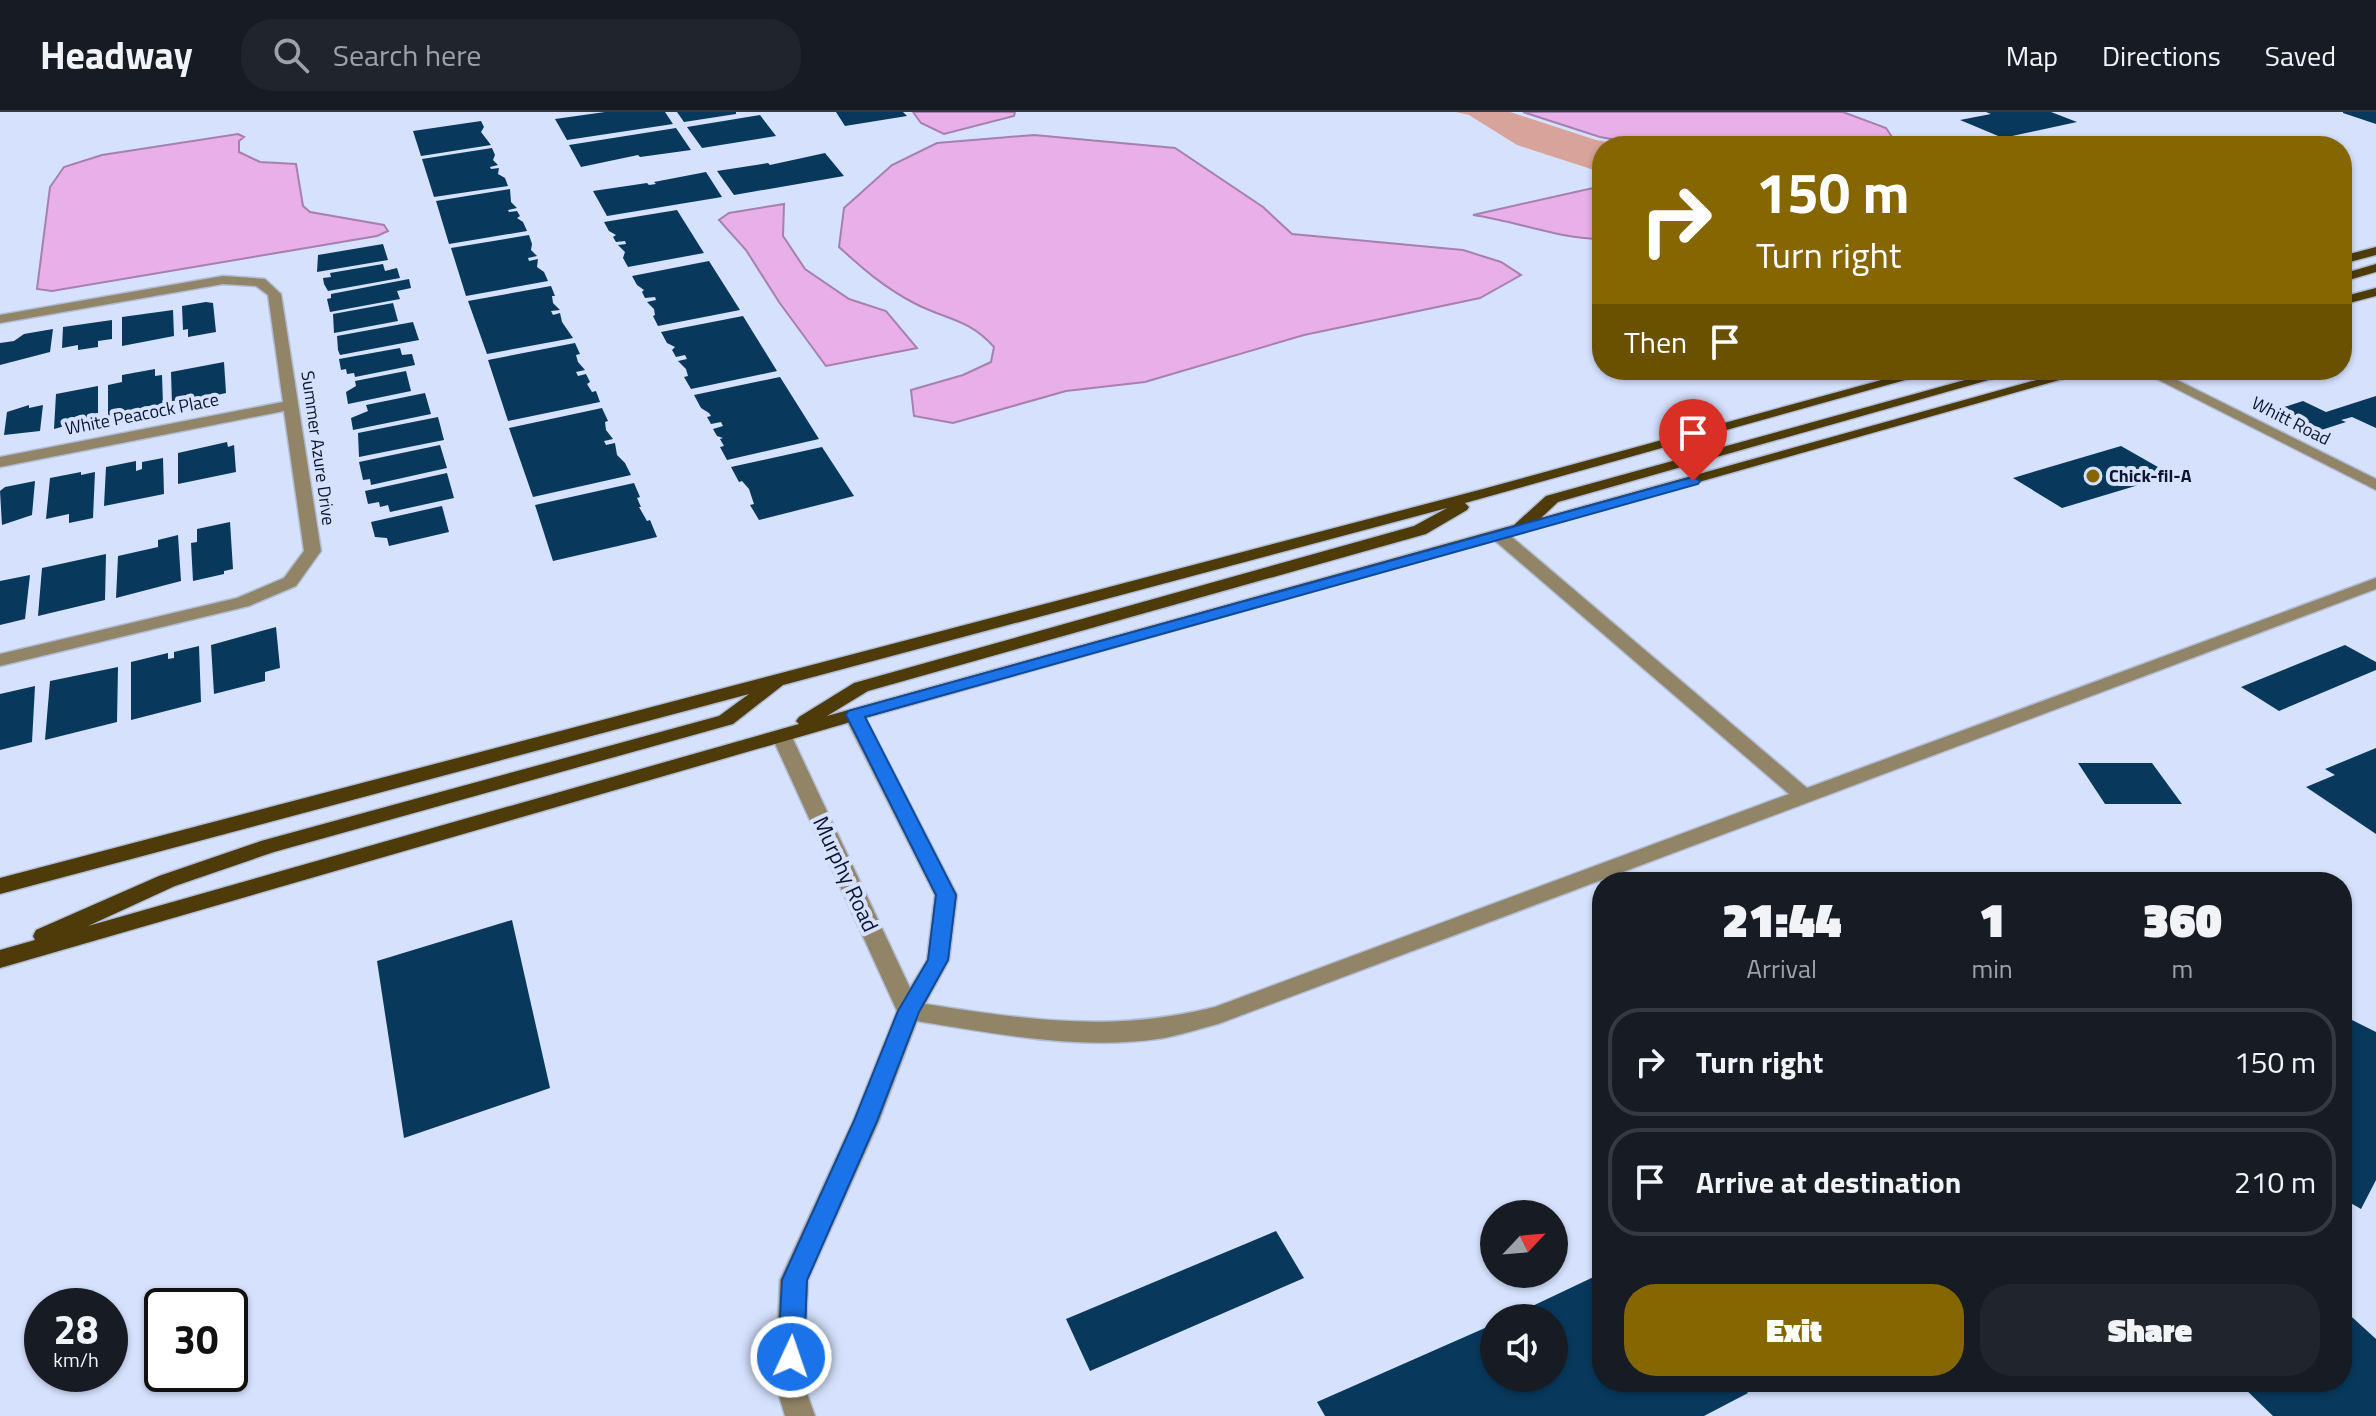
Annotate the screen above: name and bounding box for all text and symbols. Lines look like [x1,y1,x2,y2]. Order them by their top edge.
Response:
search box [241,19,801,91]
text: Headway [40,26,193,84]
text: Search here [333,32,481,78]
icon: search [269,33,313,77]
text: Map [2006,34,2058,77]
text: Directions [2102,34,2221,77]
text: Saved [2265,34,2336,77]
text: 150 m [1756,150,1909,235]
icon: right [1624,168,1728,272]
text: Turn right [1756,227,1901,282]
text: Then [1624,319,1687,365]
icon: arrive [1703,320,1747,364]
street label: Summer Azure Drive [294,369,343,527]
street label: White Peacock Place [63,385,221,442]
street label: Whitt Road [2247,389,2335,452]
pin [1659,399,1727,481]
icon: arrive [1671,411,1715,455]
place label: Chick-fil-A [2109,462,2192,489]
marker: Chick-fil-A [2084,467,2102,485]
street label: Murphy Road [804,811,888,937]
text: 21:44 [1722,883,1841,956]
text: 1 [1979,883,2005,956]
text: 360 [2143,883,2222,956]
text: Arrival [1746,949,1817,988]
text: min [1971,949,2013,988]
text: m [2172,949,2193,988]
text: Turn right [1696,1039,1824,1085]
text: 150 m [2234,1039,2316,1085]
icon: right [1628,1040,1672,1084]
text: Arrive at destination [1696,1159,1961,1205]
text: 210 m [2234,1159,2316,1205]
icon: arrive [1628,1160,1672,1204]
north arrow [1480,1200,1568,1288]
map controls [1480,1200,1568,1392]
button: Exit [1624,1284,1964,1376]
button: Share [1980,1284,2320,1376]
speed limit sign: 30 [144,1288,248,1392]
text: 28 [54,1299,98,1360]
button: sound [1480,1304,1568,1392]
position arrow [749,1315,833,1399]
text: km/h [53,1344,99,1375]

